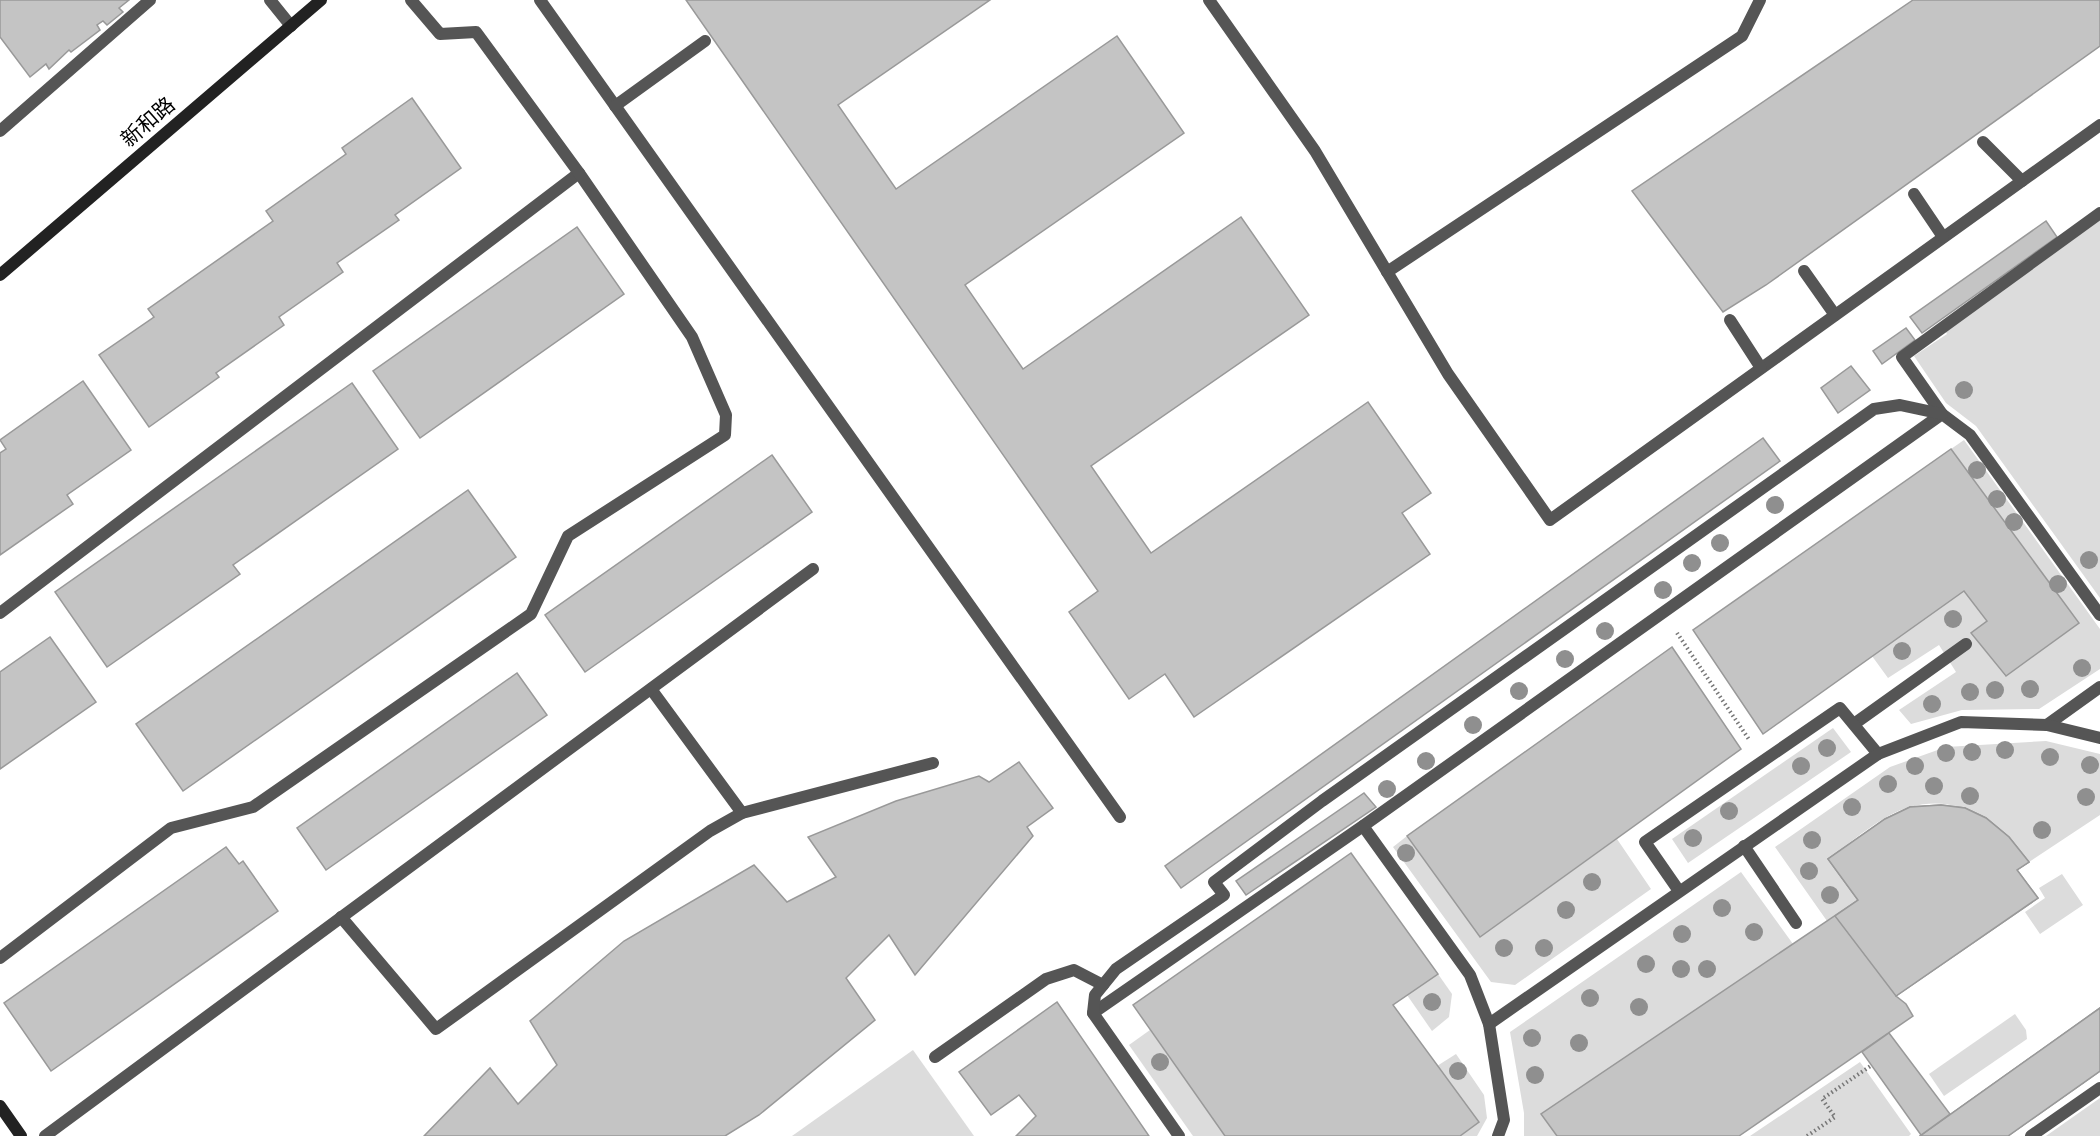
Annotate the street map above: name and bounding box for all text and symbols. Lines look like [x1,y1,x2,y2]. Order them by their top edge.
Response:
street label: 新和路 [116,92,180,152]

